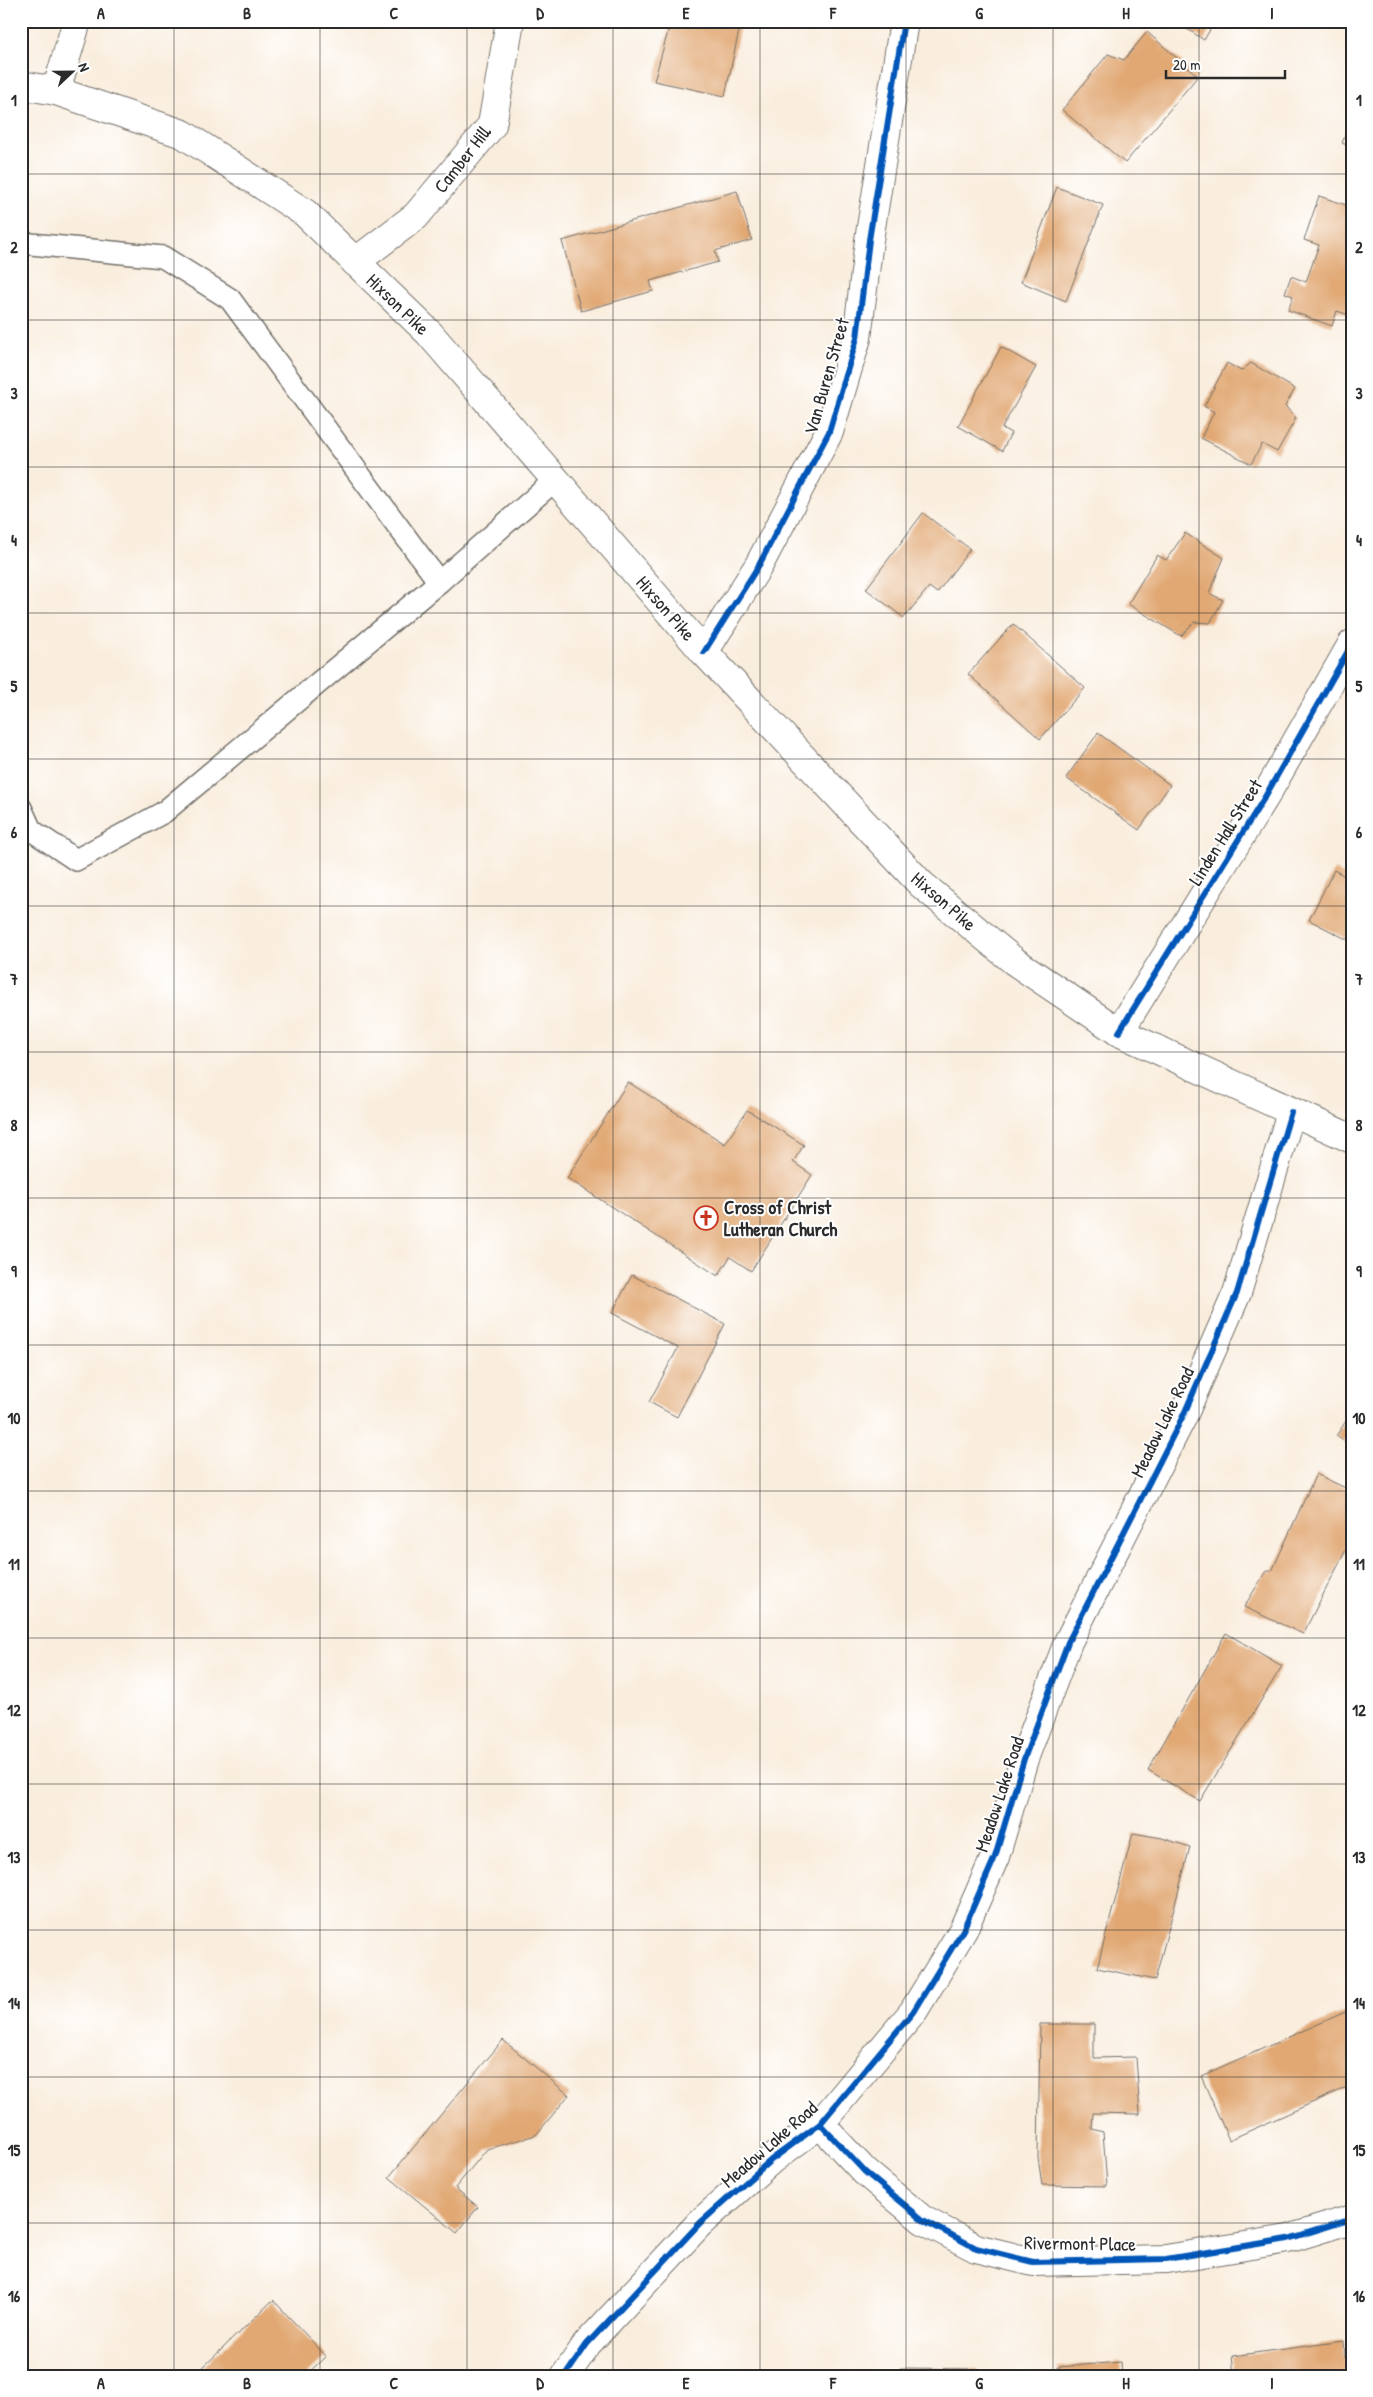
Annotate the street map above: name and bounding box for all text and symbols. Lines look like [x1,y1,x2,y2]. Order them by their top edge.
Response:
text: A [97,2,105,24]
text: B [243,2,251,24]
text: C [390,2,399,24]
text: D [536,2,544,24]
text: E [682,2,690,24]
text: F [829,2,837,24]
text: G [975,2,983,24]
text: H [1122,2,1130,24]
text: I [1270,2,1274,24]
north arrow [48,48,98,98]
scale bar [1166,48,1284,80]
text: 20 m [1173,54,1200,75]
text: N [74,60,95,74]
text: 1 [11,89,17,111]
text: 1 [1356,89,1362,111]
street label: Camber Hill [427,119,497,198]
text: 2 [10,236,18,258]
text: 2 [1355,236,1363,258]
street label: Hixson Pike [361,267,436,341]
street label: Van Buren Street [797,314,855,437]
text: 3 [10,382,18,404]
text: 3 [1355,382,1363,404]
text: 4 [11,529,17,551]
text: 4 [1356,529,1362,551]
street label: Hixson Pike [630,570,702,646]
text: 5 [11,675,18,697]
text: 5 [1356,675,1363,697]
street label: Linden Hall Street [1182,773,1268,890]
text: 6 [11,821,18,843]
text: 6 [1356,821,1363,843]
street label: Hixson Pike [906,865,982,937]
text: 7 [9,968,18,990]
text: 7 [1354,968,1363,990]
text: 8 [11,1114,18,1136]
text: 8 [1356,1114,1363,1136]
place label: Cross of Christ Lutheran Church [724,1194,837,1242]
church icon: Cross of Christ Lutheran Church [693,1205,719,1231]
text: 9 [11,1260,17,1282]
text: 9 [1356,1260,1362,1282]
street label: Meadow Lake Road [1124,1362,1200,1482]
text: 10 [8,1407,20,1429]
text: 10 [1353,1407,1365,1429]
text: 11 [8,1553,20,1575]
text: 11 [1353,1553,1365,1575]
text: 12 [7,1699,21,1721]
text: 12 [1352,1699,1366,1721]
street label: Meadow Lake Road [968,1732,1030,1855]
text: 13 [8,1846,20,1868]
text: 13 [1353,1846,1365,1868]
text: 14 [8,1992,20,2014]
text: 14 [1353,1992,1365,2014]
street label: Meadow Lake Road [715,2094,823,2193]
text: 15 [8,2139,21,2161]
text: 15 [1353,2139,1366,2161]
street label: Rivermont Place [1024,2229,1137,2257]
text: 16 [8,2285,21,2307]
text: 16 [1353,2285,1366,2307]
text: A [97,2372,105,2394]
text: B [243,2372,251,2394]
text: C [390,2372,399,2394]
text: D [536,2372,544,2394]
text: E [682,2372,690,2394]
text: F [829,2372,837,2394]
text: G [975,2372,983,2394]
text: H [1122,2372,1130,2394]
text: I [1270,2372,1274,2394]

